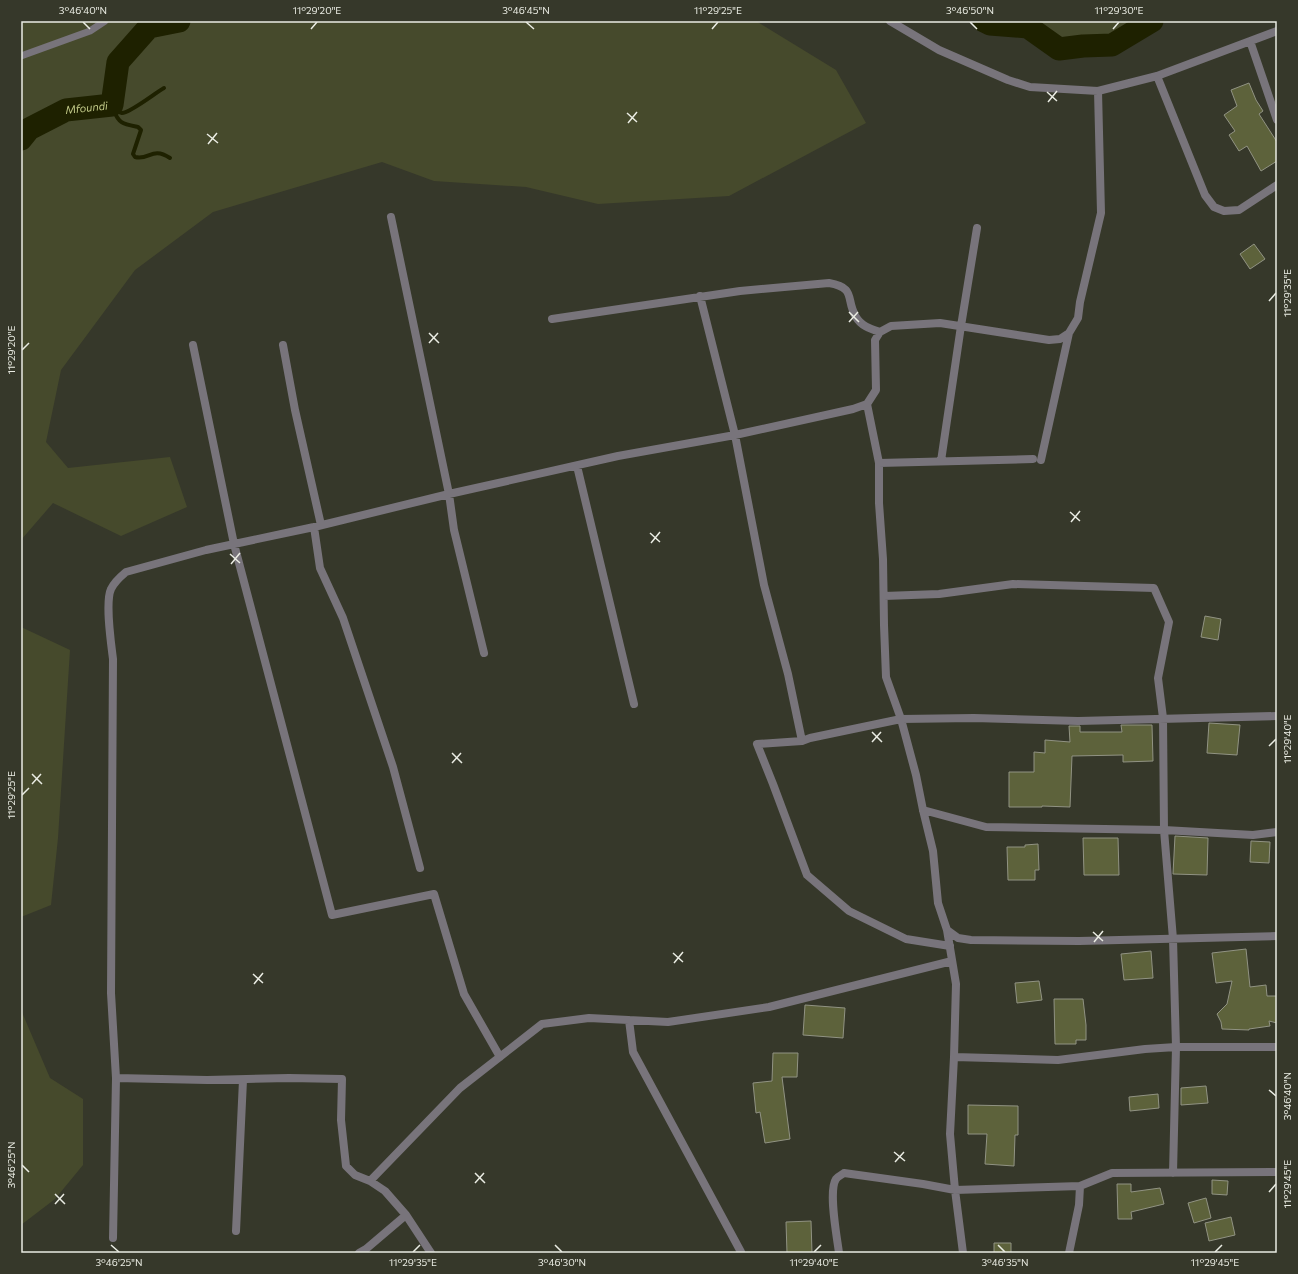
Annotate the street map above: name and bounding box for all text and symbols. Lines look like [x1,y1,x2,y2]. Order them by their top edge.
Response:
text: 3°46'40"N [59,4,107,16]
text: 11°29'20"E [293,4,341,16]
text: 3°46'45"N [502,4,550,16]
text: 11°29'25"E [694,4,742,16]
text: 3°46'50"N [946,4,994,16]
text: 11°29'30"E [1095,4,1143,16]
water label: Mfoundi [65,98,109,116]
text: 11°29'35"E [1281,269,1293,317]
text: 11°29'20"E [5,326,17,374]
text: 11°29'40"E [1281,714,1293,764]
text: 11°29'25"E [5,771,17,819]
text: 3°46'40"N [1281,1072,1293,1120]
text: 3°46'25"N [5,1141,17,1189]
text: 11°29'45"E [1281,1160,1293,1208]
text: 3°46'25"N [95,1256,143,1268]
text: 11°29'35"E [389,1256,437,1268]
text: 3°46'30"N [538,1256,586,1268]
text: 11°29'40"E [789,1256,839,1268]
text: 3°46'35"N [981,1256,1029,1268]
text: 11°29'45"E [1191,1256,1239,1268]

